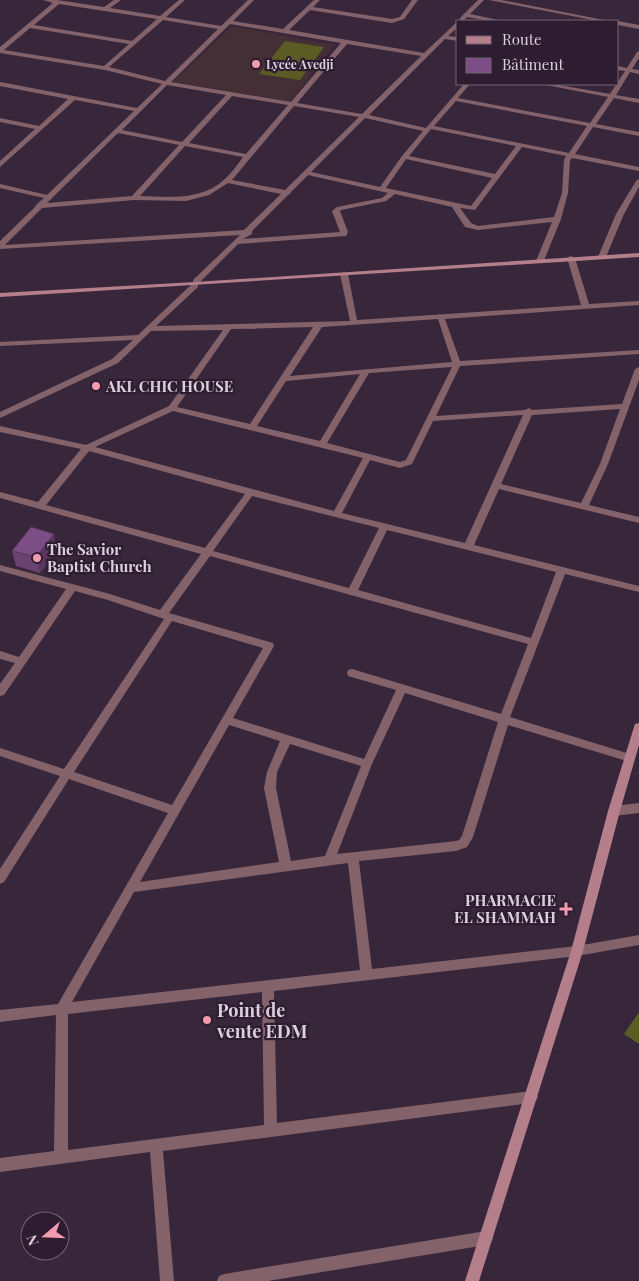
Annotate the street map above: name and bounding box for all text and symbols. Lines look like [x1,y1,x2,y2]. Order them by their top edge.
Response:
legend [456,20,619,85]
text: Route [502,29,542,49]
text: Bâtiment [502,54,564,74]
place label: Lycée Avedji [266,56,334,72]
marker: Lycée Avedji [250,58,262,70]
place label: AKL CHIC HOUSE [105,376,233,396]
marker: AKL CHIC HOUSE [90,380,102,392]
place label: The Savior Baptist Church [47,539,152,576]
marker: The Savior Baptist Church [31,552,43,564]
place label: PHARMACIE EL SHAMMAH [454,890,556,927]
marker: PHARMACIE EL SHAMMAH [560,903,572,915]
place label: Point de vente EDM [216,998,308,1043]
marker: Point de vente EDM [201,1014,213,1026]
north arrow [20,1211,70,1261]
text: N [22,1233,43,1248]

